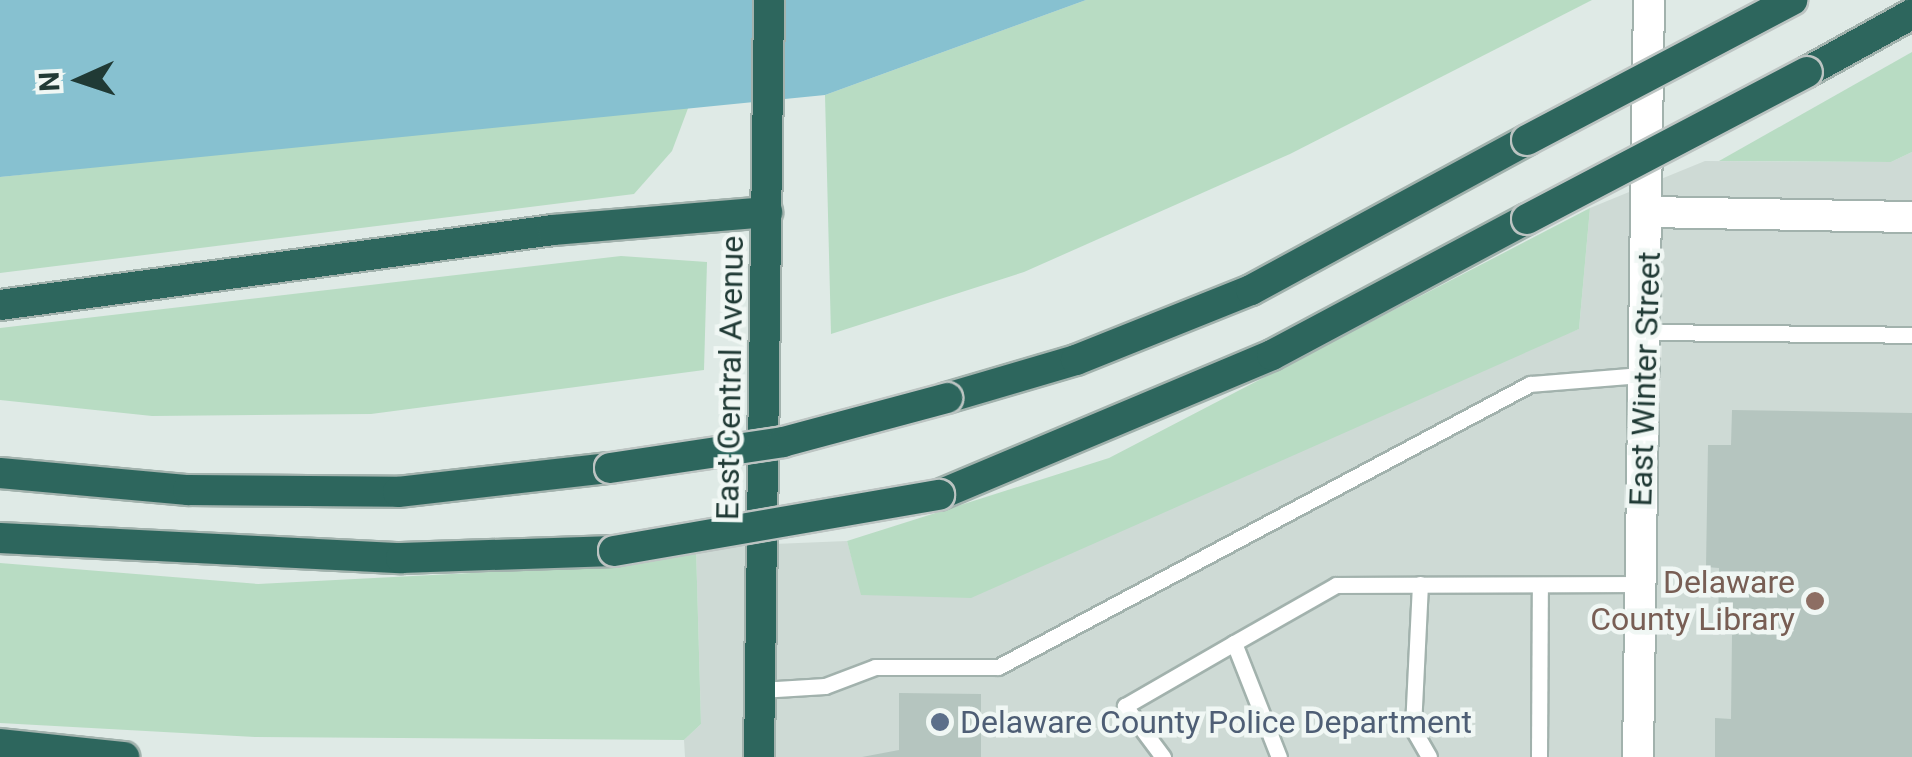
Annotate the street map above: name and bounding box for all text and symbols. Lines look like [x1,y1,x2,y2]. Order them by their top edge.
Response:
north arrow [30,30,130,130]
text: N [33,71,67,92]
street label: East Central Avenue [708,235,752,521]
street label: East Winter Street [1621,251,1669,507]
place label: Delaware County Library [1590,564,1795,639]
marker: Delaware County Library [1804,590,1826,612]
place label: Delaware County Police Department [960,703,1472,741]
marker: Delaware County Police Department [929,711,951,733]

